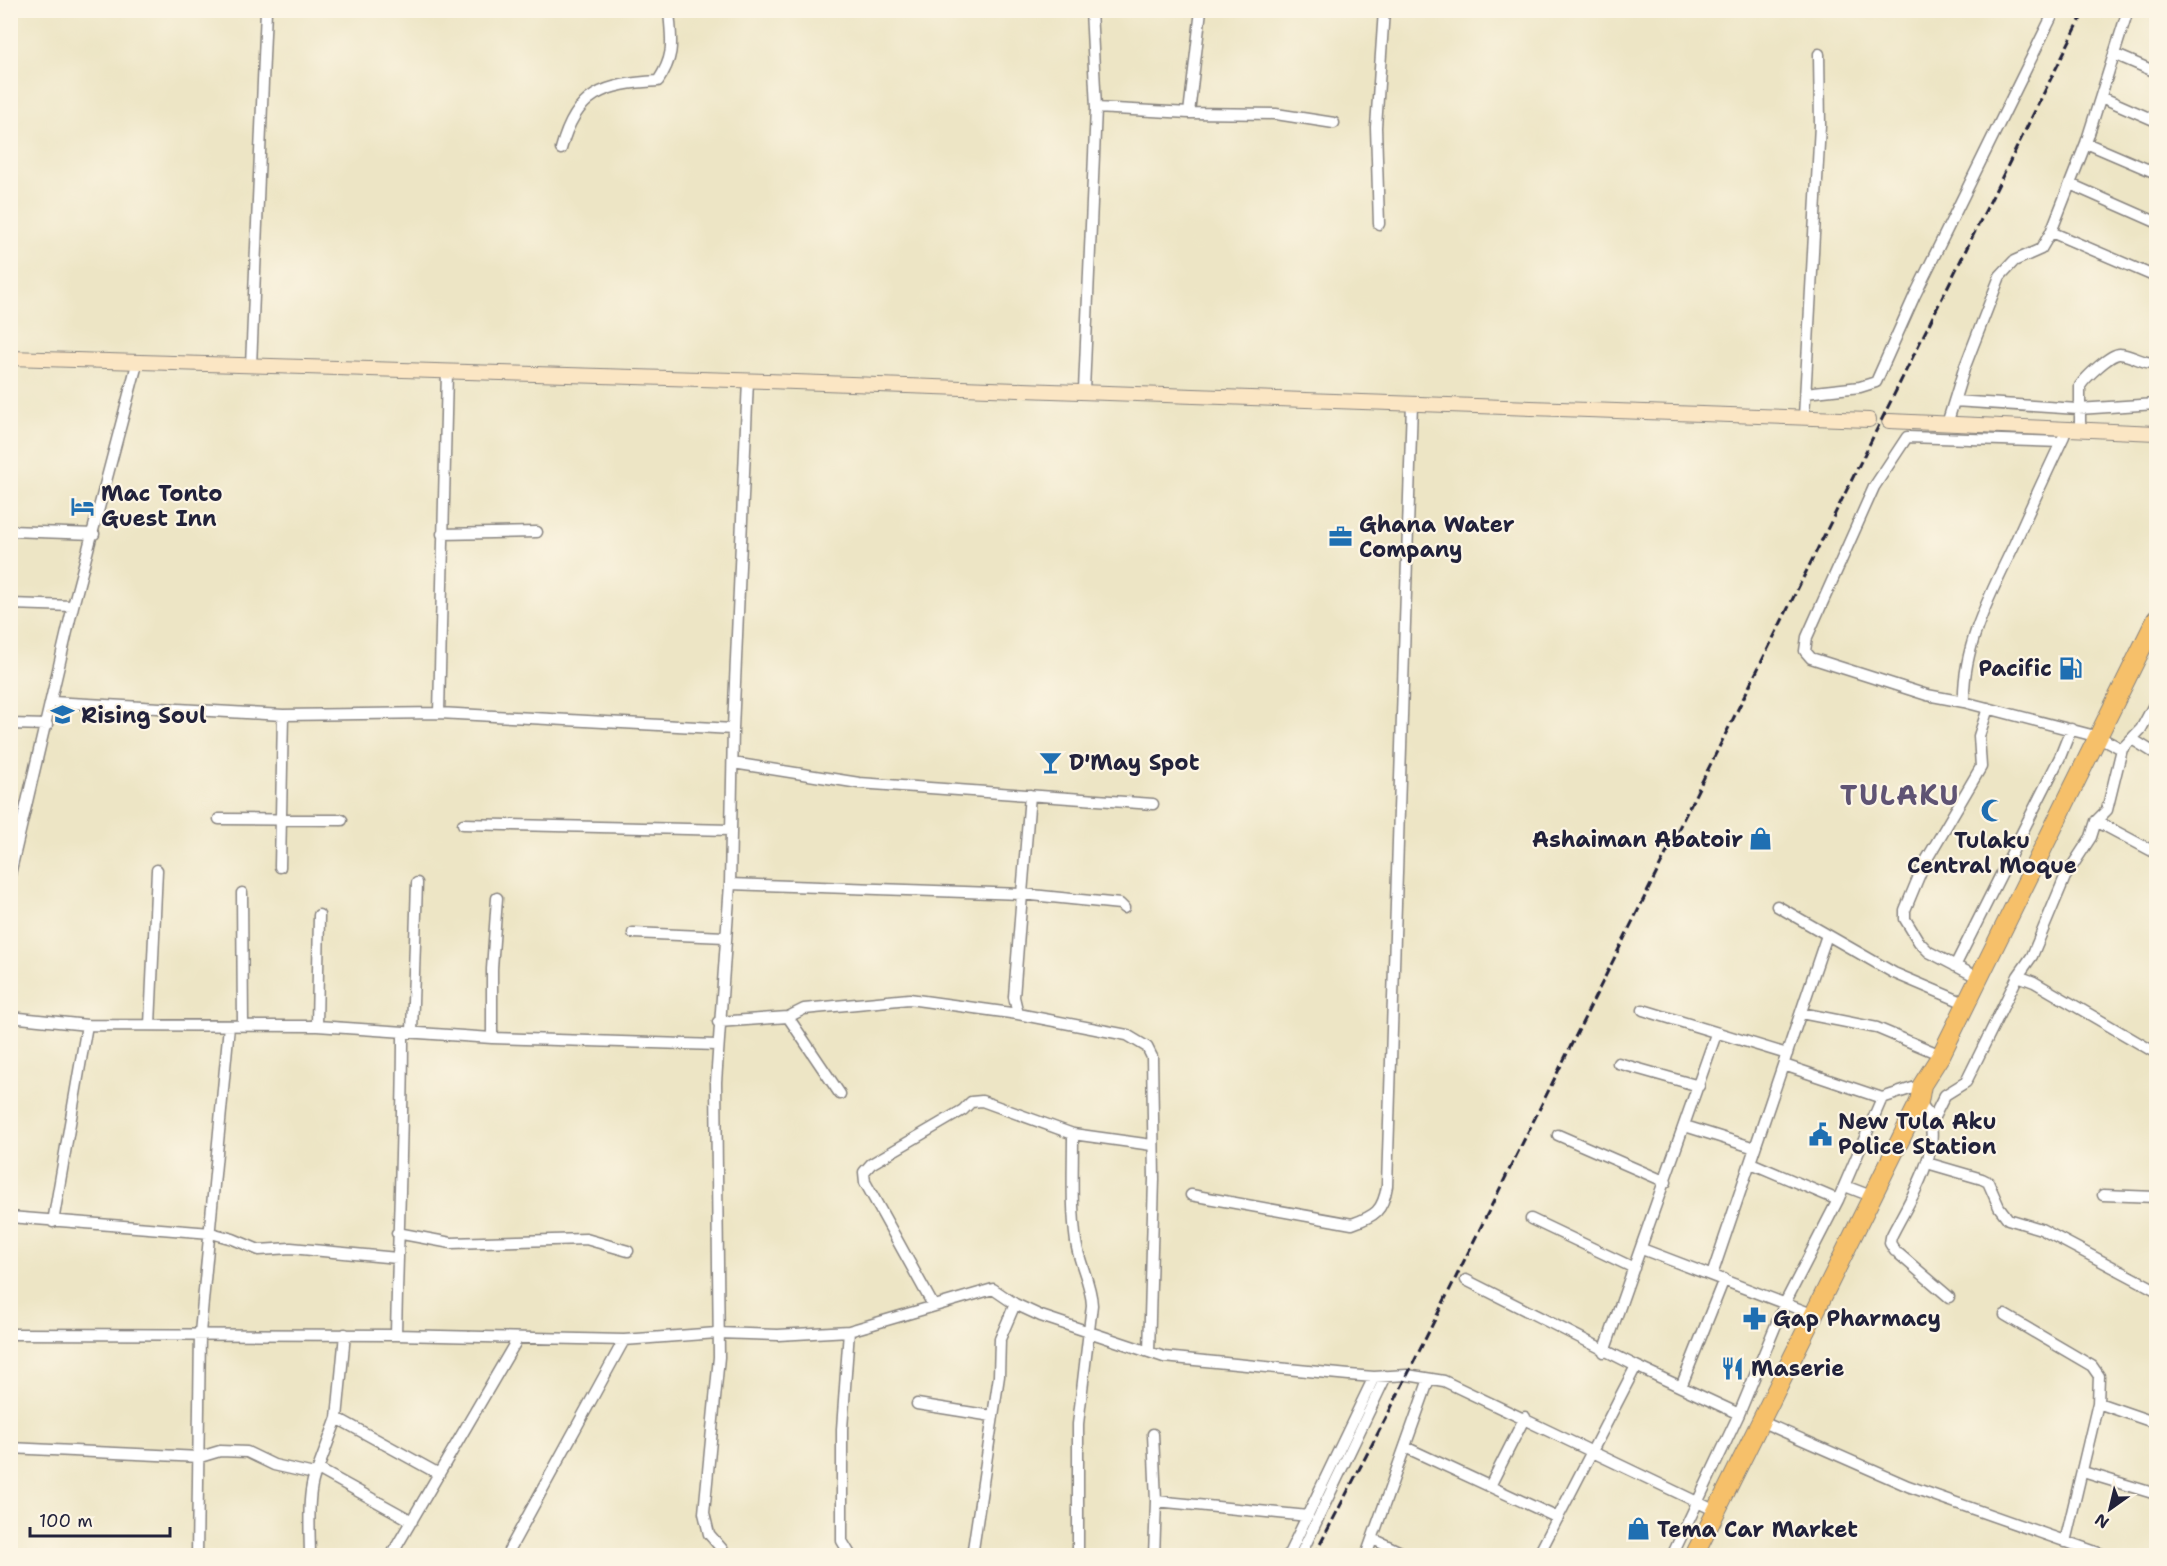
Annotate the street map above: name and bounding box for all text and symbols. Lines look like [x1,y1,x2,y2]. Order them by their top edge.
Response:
place label: Mac Tonto Guest Inn [101,479,223,533]
hotel icon: Mac Tonto Guest Inn [70,493,96,519]
place label: Ghana Water Company [1359,510,1515,564]
office icon: Ghana Water Company [1328,524,1354,550]
place label: Pacific [1979,654,2052,683]
fuel station icon: Pacific [2057,655,2083,681]
place label: Rising Soul [81,701,207,730]
school or university icon: Rising Soul [50,702,76,728]
place label: D'May Spot [1069,748,1200,777]
bar icon: D'May Spot [1038,749,1064,775]
district label: TULAKU [1840,776,1960,814]
mosque icon: Tulaku Central Moque [1979,798,2005,824]
place label: Ashaiman Abatoir [1532,825,1743,854]
shop icon: Ashaiman Abatoir [1748,826,1774,852]
place label: Tulaku Central Moque [1907,826,2077,880]
place label: New Tula Aku Police Station [1838,1107,1997,1161]
public building icon: New Tula Aku Police Station [1807,1121,1833,1147]
place label: Gap Pharmacy [1773,1304,1941,1333]
pharmacy icon: Gap Pharmacy [1742,1305,1768,1331]
place label: Maserie [1751,1354,1844,1383]
restaurant icon: Maserie [1720,1355,1746,1381]
north arrow [2080,1479,2140,1539]
scale bar [30,1500,170,1538]
text: 100 m [39,1509,93,1533]
text: N [2091,1509,2113,1533]
place label: Tema Car Market [1657,1515,1858,1544]
shop icon: Tema Car Market [1626,1516,1652,1542]

